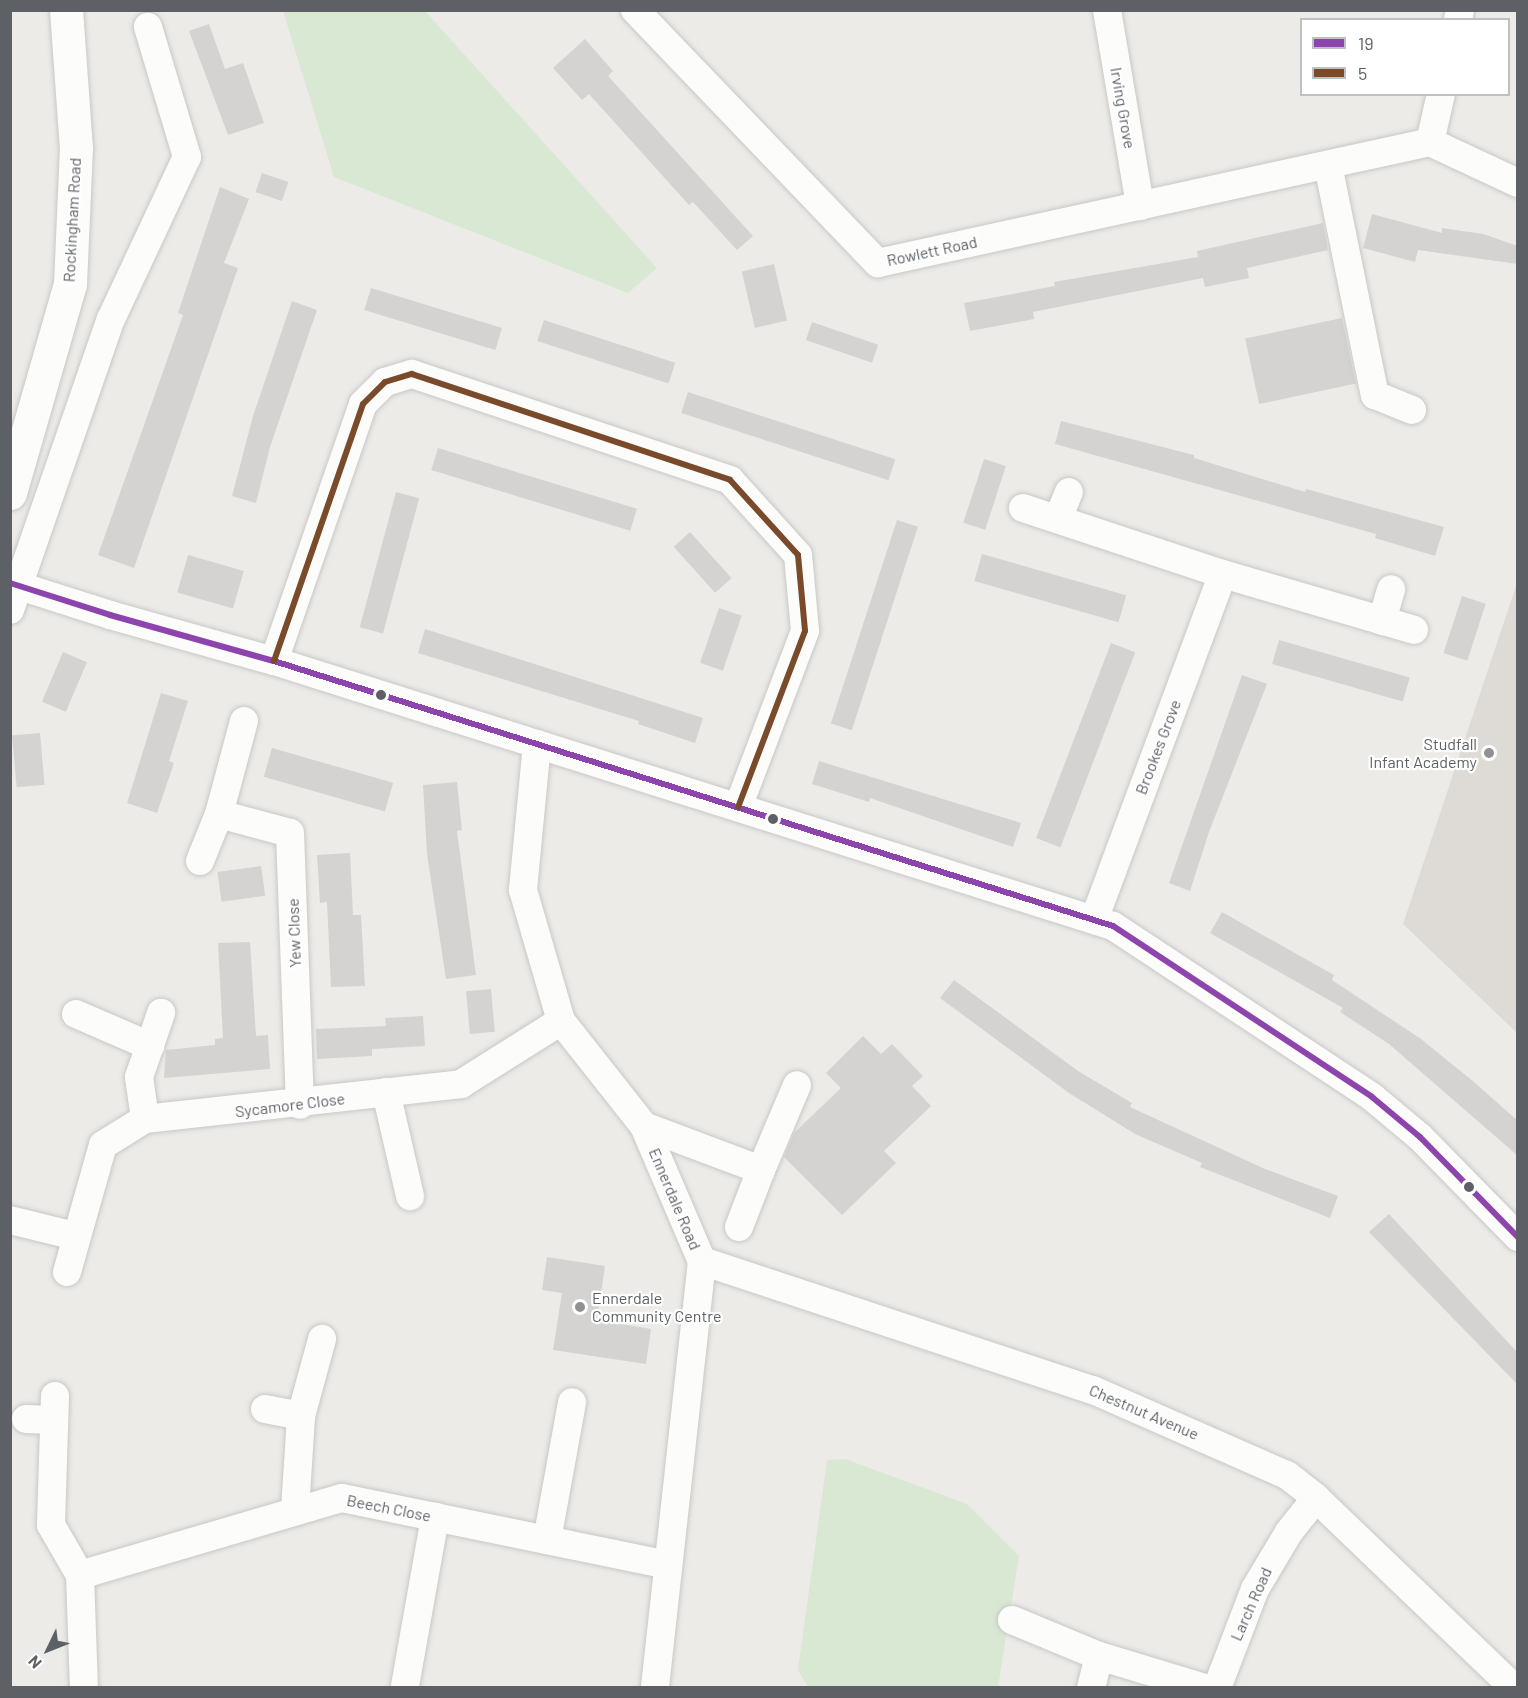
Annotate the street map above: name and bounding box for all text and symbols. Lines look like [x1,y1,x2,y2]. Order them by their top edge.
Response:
legend [1300,18,1510,96]
text: 19 [1358,32,1374,54]
text: 5 [1358,62,1367,84]
street label: Irving Grove [1106,66,1140,150]
street label: Rockingham Road [59,157,85,283]
street label: Rowlett Road [885,232,979,270]
unlabelled marker [375,689,387,701]
street label: Brookes Grove [1131,697,1185,797]
place label: Studfall Infant Academy [1369,734,1477,772]
marker: Studfall Infant Academy [1482,746,1496,760]
unlabelled marker [767,813,779,825]
street label: Yew Close [283,898,305,968]
street label: Sycamore Close [234,1089,346,1121]
street label: Ennerdale Road [645,1145,705,1253]
unlabelled marker [1463,1181,1475,1193]
place label: Ennerdale Community Centre [592,1288,722,1326]
marker: Ennerdale Community Centre [573,1300,587,1314]
street label: Chestnut Avenue [1086,1380,1202,1444]
street label: Beech Close [345,1490,433,1526]
street label: Larch Road [1226,1564,1276,1644]
north arrow [18,1620,78,1680]
text: N [24,1652,45,1673]

